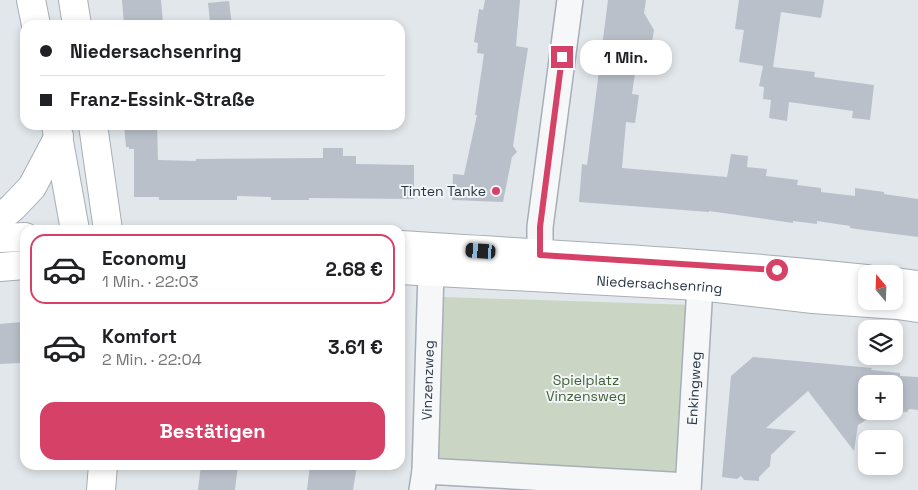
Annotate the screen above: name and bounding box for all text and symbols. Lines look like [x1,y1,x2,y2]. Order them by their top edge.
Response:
text: Niedersachsenring [70,39,242,64]
callout: 1 Min. [580,40,672,74]
route end [551,46,573,68]
text: 1 Min. [604,47,648,68]
text: Franz-Essink-Straße [70,87,255,112]
place label: Tinten Tanke [401,182,486,200]
marker: Tinten Tanke [490,185,502,197]
car [465,242,496,260]
text: Economy [102,246,186,271]
icon: car [42,247,87,292]
text: 2.68 € [325,257,383,282]
route start [766,259,788,281]
north arrow [858,265,902,310]
map controls [858,265,903,475]
text: 1 Min. · 22:03 [102,271,198,292]
street label: Niedersachsenring [596,271,724,298]
button: layers [858,320,903,365]
text: Komfort [102,324,177,349]
icon: car [42,325,87,370]
text: 3.61 € [328,335,383,360]
street label: Vinzenzweg [418,340,438,421]
text: 2 Min. · 22:04 [102,349,202,370]
street label: Enkingweg [683,351,705,425]
park label: Spielplatz Vinzensweg [546,371,626,405]
button: + [858,375,903,420]
button: Bestätigen [40,402,385,460]
button: − [858,430,903,475]

